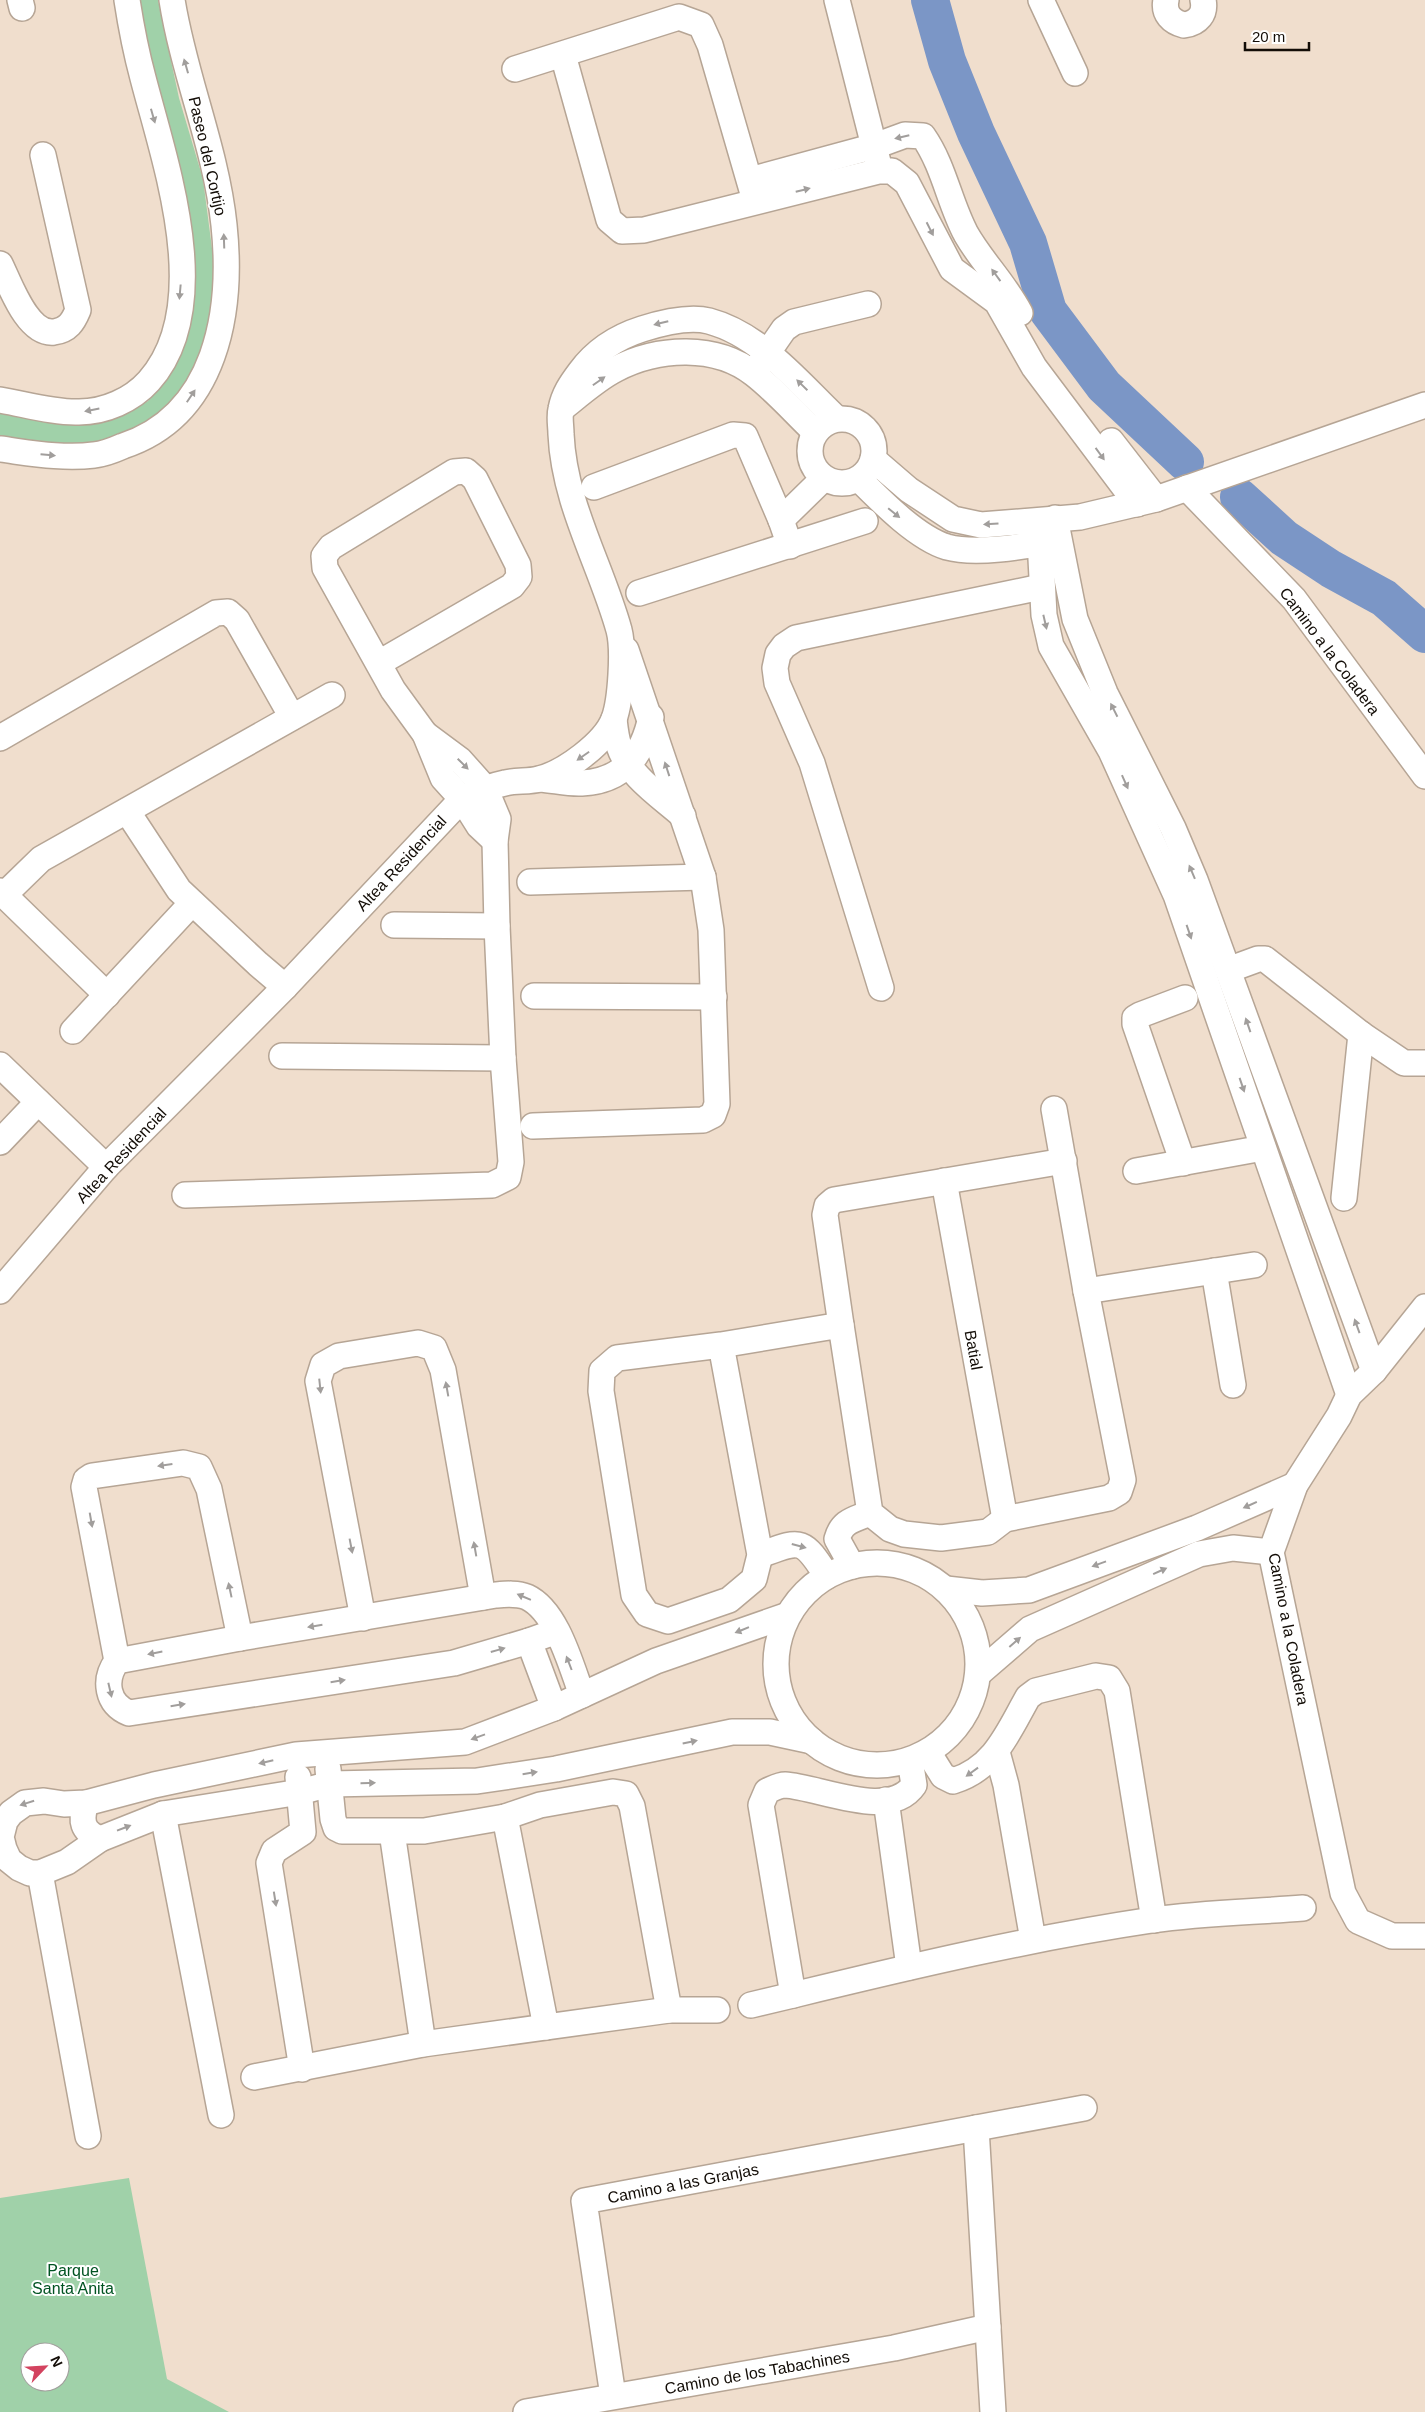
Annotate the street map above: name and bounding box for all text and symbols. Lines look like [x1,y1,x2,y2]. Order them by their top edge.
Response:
scale bar [1245,20,1309,52]
text: 20 m [1252,28,1285,45]
one-way arrow [181,58,189,73]
street label: Paseo del Cortijo [186,95,230,217]
one-way arrow [149,108,157,123]
one-way arrow [894,133,909,141]
one-way arrow [795,185,810,193]
one-way arrow [926,222,934,236]
one-way arrow [220,233,228,249]
one-way arrow [991,268,1001,282]
one-way arrow [176,284,184,300]
one-way arrow [653,320,668,328]
one-way arrow [592,376,606,386]
one-way arrow [796,379,808,391]
one-way arrow [186,390,196,403]
one-way arrow [84,406,100,414]
one-way arrow [1095,447,1105,460]
one-way arrow [41,451,57,459]
one-way arrow [887,507,900,518]
one-way arrow [982,521,998,529]
street label: Camino a la Coladera [1276,584,1383,718]
one-way arrow [1041,614,1049,629]
one-way arrow [1110,703,1118,717]
one-way arrow [577,750,590,761]
one-way arrow [457,757,469,769]
one-way arrow [663,761,671,776]
one-way arrow [1121,775,1129,789]
street label: Altea Residencial [353,812,450,914]
one-way arrow [1188,864,1196,879]
one-way arrow [1185,924,1193,939]
one-way arrow [1244,1017,1251,1032]
one-way arrow [1238,1078,1246,1093]
street label: Altea Residencial [73,1104,170,1206]
one-way arrow [1353,1318,1360,1333]
street label: Batial [962,1329,985,1371]
one-way arrow [316,1379,324,1395]
one-way arrow [442,1380,450,1396]
one-way arrow [156,1461,172,1469]
one-way arrow [1243,1501,1257,1509]
one-way arrow [87,1513,95,1529]
one-way arrow [347,1538,355,1554]
one-way arrow [470,1540,478,1556]
one-way arrow [792,1542,807,1550]
street label: Camino a la Coladera [1265,1552,1312,1707]
one-way arrow [1091,1560,1106,1568]
one-way arrow [1153,1567,1167,1575]
one-way arrow [226,1582,234,1598]
one-way arrow [516,1593,531,1601]
one-way arrow [307,1622,323,1630]
one-way arrow [735,1627,749,1635]
one-way arrow [1008,1636,1021,1647]
one-way arrow [490,1646,505,1654]
one-way arrow [147,1650,163,1658]
one-way arrow [565,1656,573,1670]
one-way arrow [331,1676,347,1684]
one-way arrow [106,1683,114,1698]
one-way arrow [170,1701,186,1709]
one-way arrow [471,1734,486,1741]
one-way arrow [682,1737,698,1745]
one-way arrow [258,1758,273,1766]
one-way arrow [965,1767,979,1777]
one-way arrow [522,1768,538,1776]
one-way arrow [361,1779,377,1787]
one-way arrow [19,1800,34,1808]
one-way arrow [116,1824,131,1832]
one-way arrow [271,1891,279,1907]
street label: Camino a las Granjas [606,2160,760,2207]
park label: Parque Santa Anita [32,2262,114,2297]
north arrow [20,2342,70,2392]
street label: Camino de los Tabachines [663,2348,851,2397]
text: N [47,2354,66,2369]

